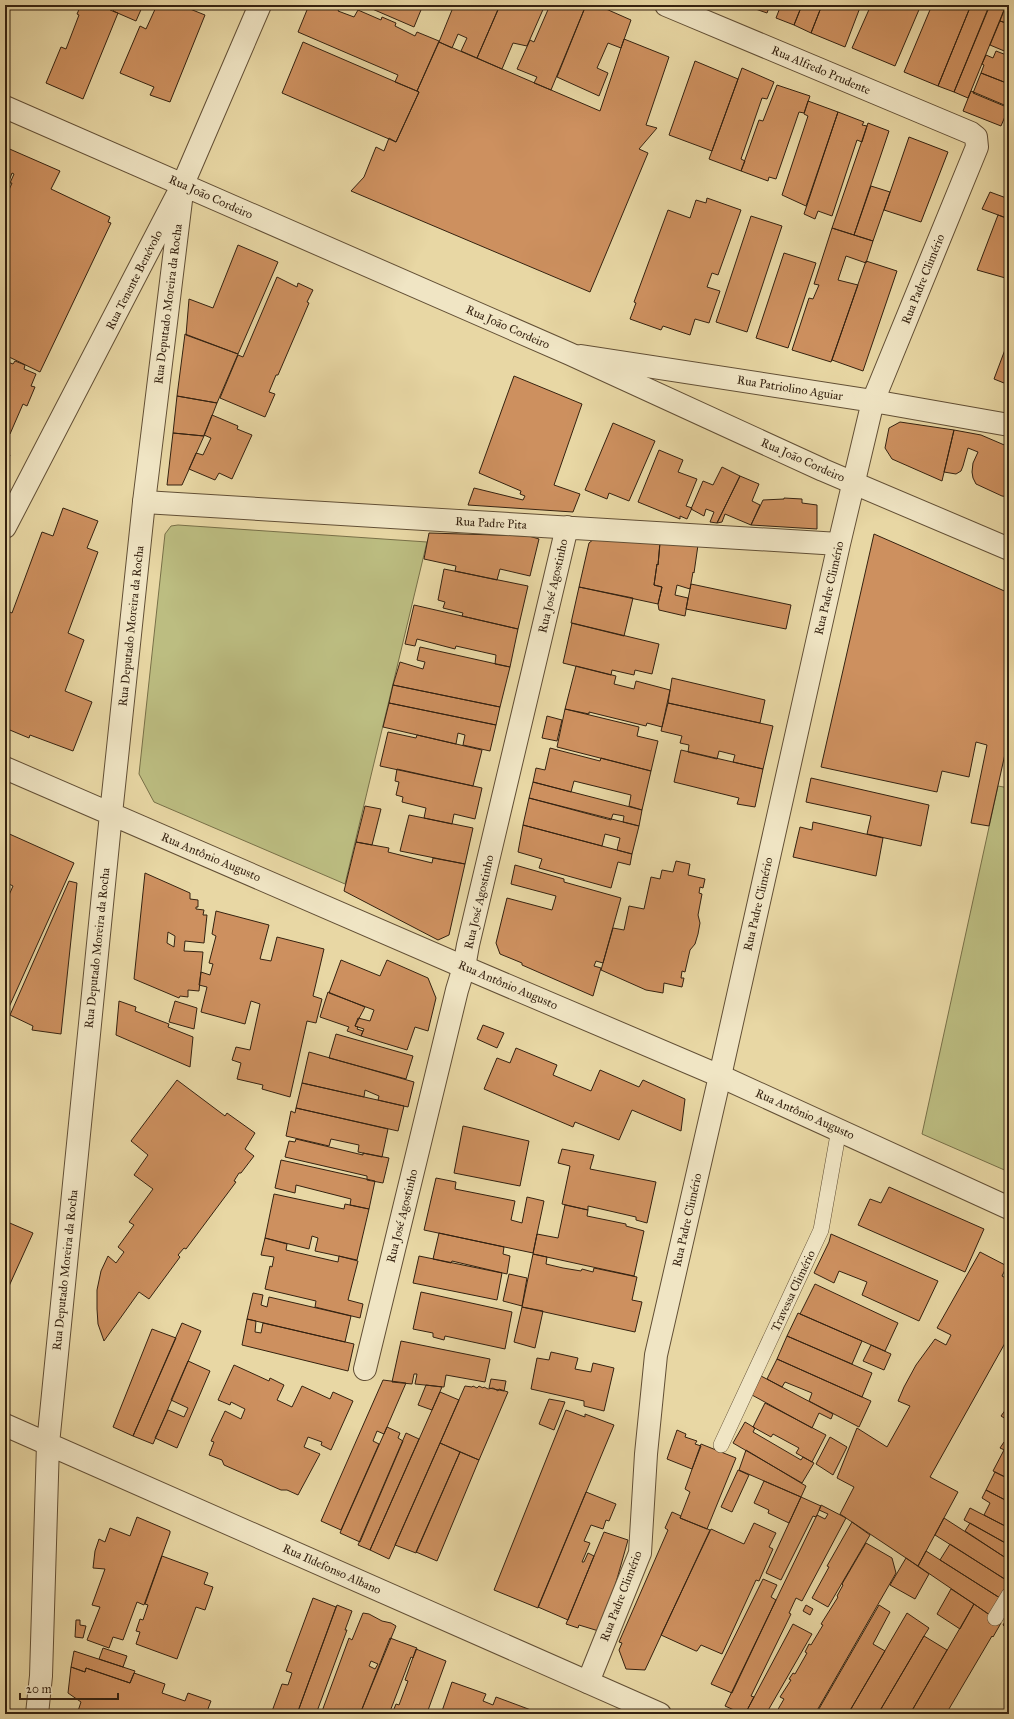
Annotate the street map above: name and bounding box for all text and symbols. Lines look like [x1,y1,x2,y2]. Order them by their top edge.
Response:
street label: Rua Alfredo Prudente [769,43,873,97]
street label: Rua João Cordeiro [166,172,255,223]
street label: Rua Deputado Moreira da Rocha [151,222,185,385]
street label: Rua Tenente Benévolo [103,228,165,332]
street label: Rua Padre Climério [899,232,947,326]
street label: Rua João Cordeiro [463,302,552,353]
street label: Rua Patriolino Aguiar [736,373,844,404]
street label: Rua João Cordeiro [758,435,847,486]
street label: Rua Padre Pita [455,514,528,532]
street label: Rua José Agostinho [535,538,572,635]
street label: Rua Padre Climério [811,540,847,636]
street label: Rua Deputado Moreira da Rocha [116,544,146,707]
street label: Rua Antônio Augusto [159,830,263,885]
street label: Rua José Agostinho [461,854,498,951]
street label: Rua Padre Climério [740,856,776,952]
street label: Rua Deputado Moreira da Rocha [82,866,112,1029]
street label: Rua Antônio Augusto [456,958,560,1013]
street label: Rua Antônio Augusto [753,1086,857,1143]
street label: Rua José Agostinho [384,1168,421,1265]
street label: Rua Padre Climério [669,1172,705,1268]
street label: Rua Deputado Moreira da Rocha [50,1188,80,1351]
street label: Travessa Climério [768,1248,818,1334]
street label: Rua Ildefonso Albano [281,1541,383,1597]
street label: Rua Padre Climério [597,1549,645,1643]
scale bar [20,1675,118,1701]
text: 20 m [26,1682,52,1696]

